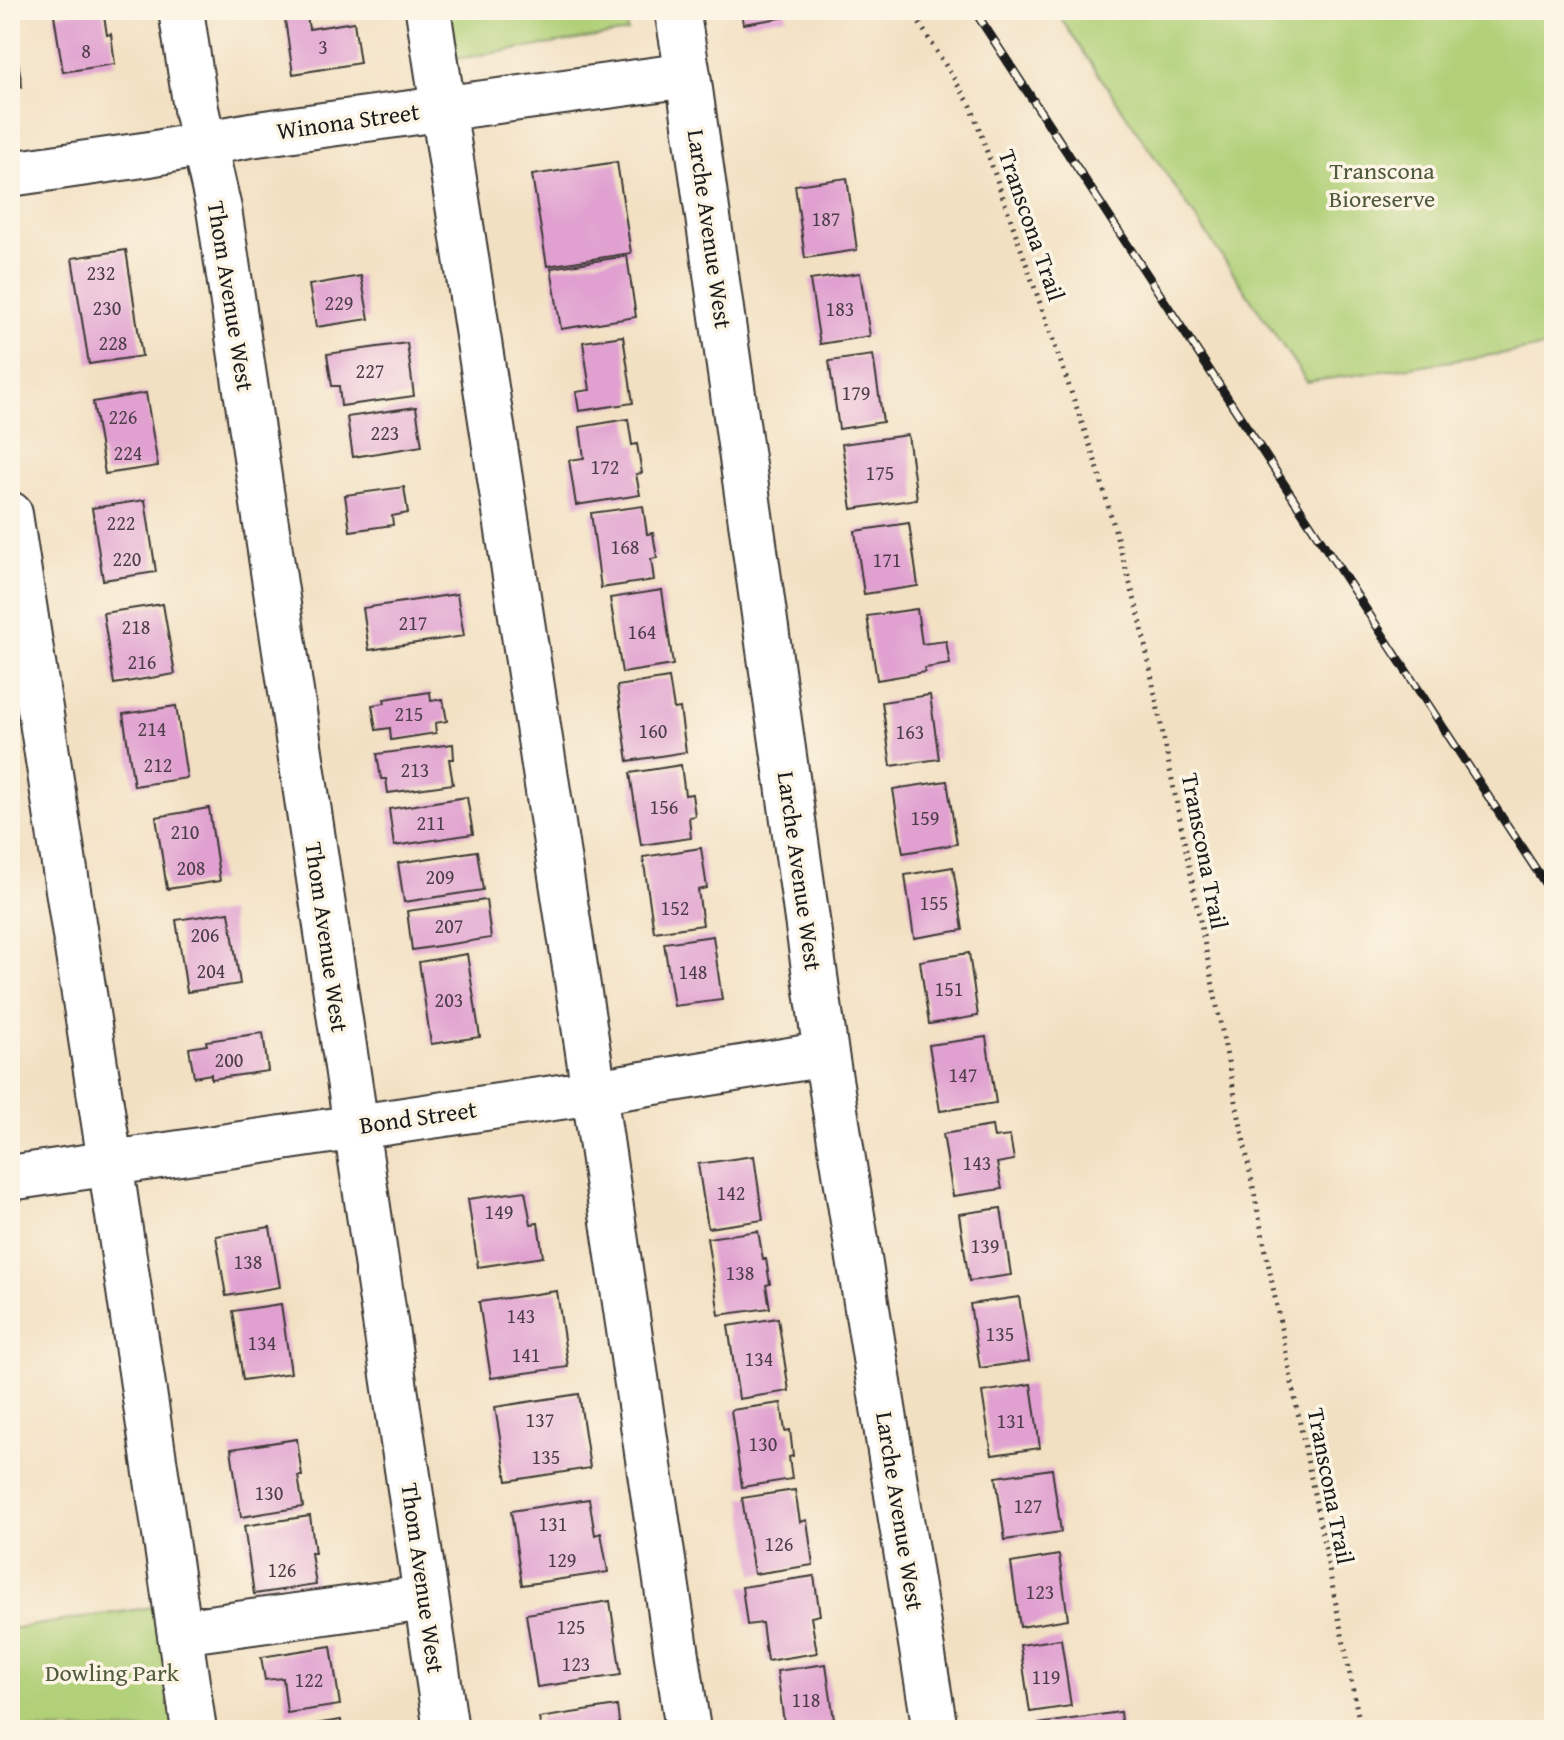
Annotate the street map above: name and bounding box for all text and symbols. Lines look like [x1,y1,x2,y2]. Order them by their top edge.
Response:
house number: 3 [318,32,328,61]
house number: 8 [81,36,91,65]
street label: Winona Street [274,94,422,148]
street label: Larche Avenue West [679,127,741,331]
street label: Transcona Trail [990,144,1074,306]
park label: Transcona Bioreserve [1329,153,1435,216]
street label: Thom Avenue West [199,199,263,394]
house number: 187 [812,204,840,233]
house number: 232 [87,258,115,287]
house number: 229 [325,288,353,317]
house number: 230 [93,293,121,322]
house number: 183 [826,294,854,323]
house number: 228 [99,328,127,357]
house number: 227 [356,356,384,385]
house number: 179 [842,378,870,407]
house number: 226 [109,402,137,431]
house number: 223 [371,418,399,447]
house number: 224 [114,438,142,467]
house number: 172 [591,452,619,481]
house number: 175 [866,458,894,487]
house number: 222 [107,508,135,537]
house number: 168 [611,532,639,561]
house number: 220 [113,544,141,573]
house number: 171 [873,545,901,574]
house number: 217 [399,608,427,637]
house number: 218 [122,612,150,641]
house number: 164 [628,617,656,646]
house number: 216 [128,647,156,676]
house number: 215 [395,699,423,728]
house number: 214 [138,714,166,743]
house number: 160 [639,716,667,745]
house number: 163 [896,717,924,746]
house number: 212 [144,750,172,779]
house number: 213 [401,755,429,784]
street label: Larche Avenue West [769,769,831,973]
street label: Transcona Trail [1173,770,1237,932]
house number: 156 [650,792,678,821]
house number: 159 [911,803,939,832]
house number: 211 [417,808,445,837]
house number: 210 [171,817,199,846]
street label: Thom Avenue West [296,840,358,1035]
house number: 208 [177,853,205,882]
house number: 209 [426,862,454,891]
house number: 155 [920,888,948,917]
house number: 152 [661,893,689,922]
house number: 207 [435,911,463,940]
house number: 206 [191,920,219,949]
house number: 204 [197,956,225,985]
house number: 148 [679,957,707,986]
house number: 151 [935,974,963,1003]
house number: 203 [435,985,463,1014]
house number: 200 [215,1045,243,1074]
house number: 147 [949,1060,977,1089]
street label: Bond Street [357,1091,479,1143]
house number: 143 [963,1148,991,1177]
house number: 142 [717,1178,745,1207]
house number: 149 [485,1197,513,1226]
house number: 139 [971,1231,999,1260]
house number: 138 [234,1247,262,1276]
house number: 138 [726,1258,754,1287]
house number: 143 [507,1301,535,1330]
house number: 135 [986,1319,1014,1348]
house number: 134 [248,1328,276,1357]
house number: 141 [512,1340,540,1369]
house number: 134 [745,1344,773,1373]
house number: 137 [526,1405,554,1434]
street label: Transcona Trail [1299,1405,1363,1567]
house number: 131 [997,1406,1025,1435]
street label: Larche Avenue West [867,1409,933,1613]
house number: 130 [749,1429,777,1458]
house number: 135 [532,1442,560,1471]
house number: 130 [255,1478,283,1507]
street label: Thom Avenue West [392,1481,454,1676]
house number: 127 [1014,1491,1042,1520]
house number: 131 [539,1509,567,1538]
house number: 126 [765,1529,793,1558]
house number: 129 [548,1545,576,1574]
house number: 126 [268,1555,296,1584]
house number: 123 [1026,1577,1054,1606]
house number: 125 [557,1612,585,1641]
house number: 123 [562,1649,590,1678]
park label: Dowling Park [45,1655,180,1690]
house number: 119 [1032,1662,1060,1691]
house number: 122 [295,1665,323,1694]
house number: 118 [792,1685,820,1714]

